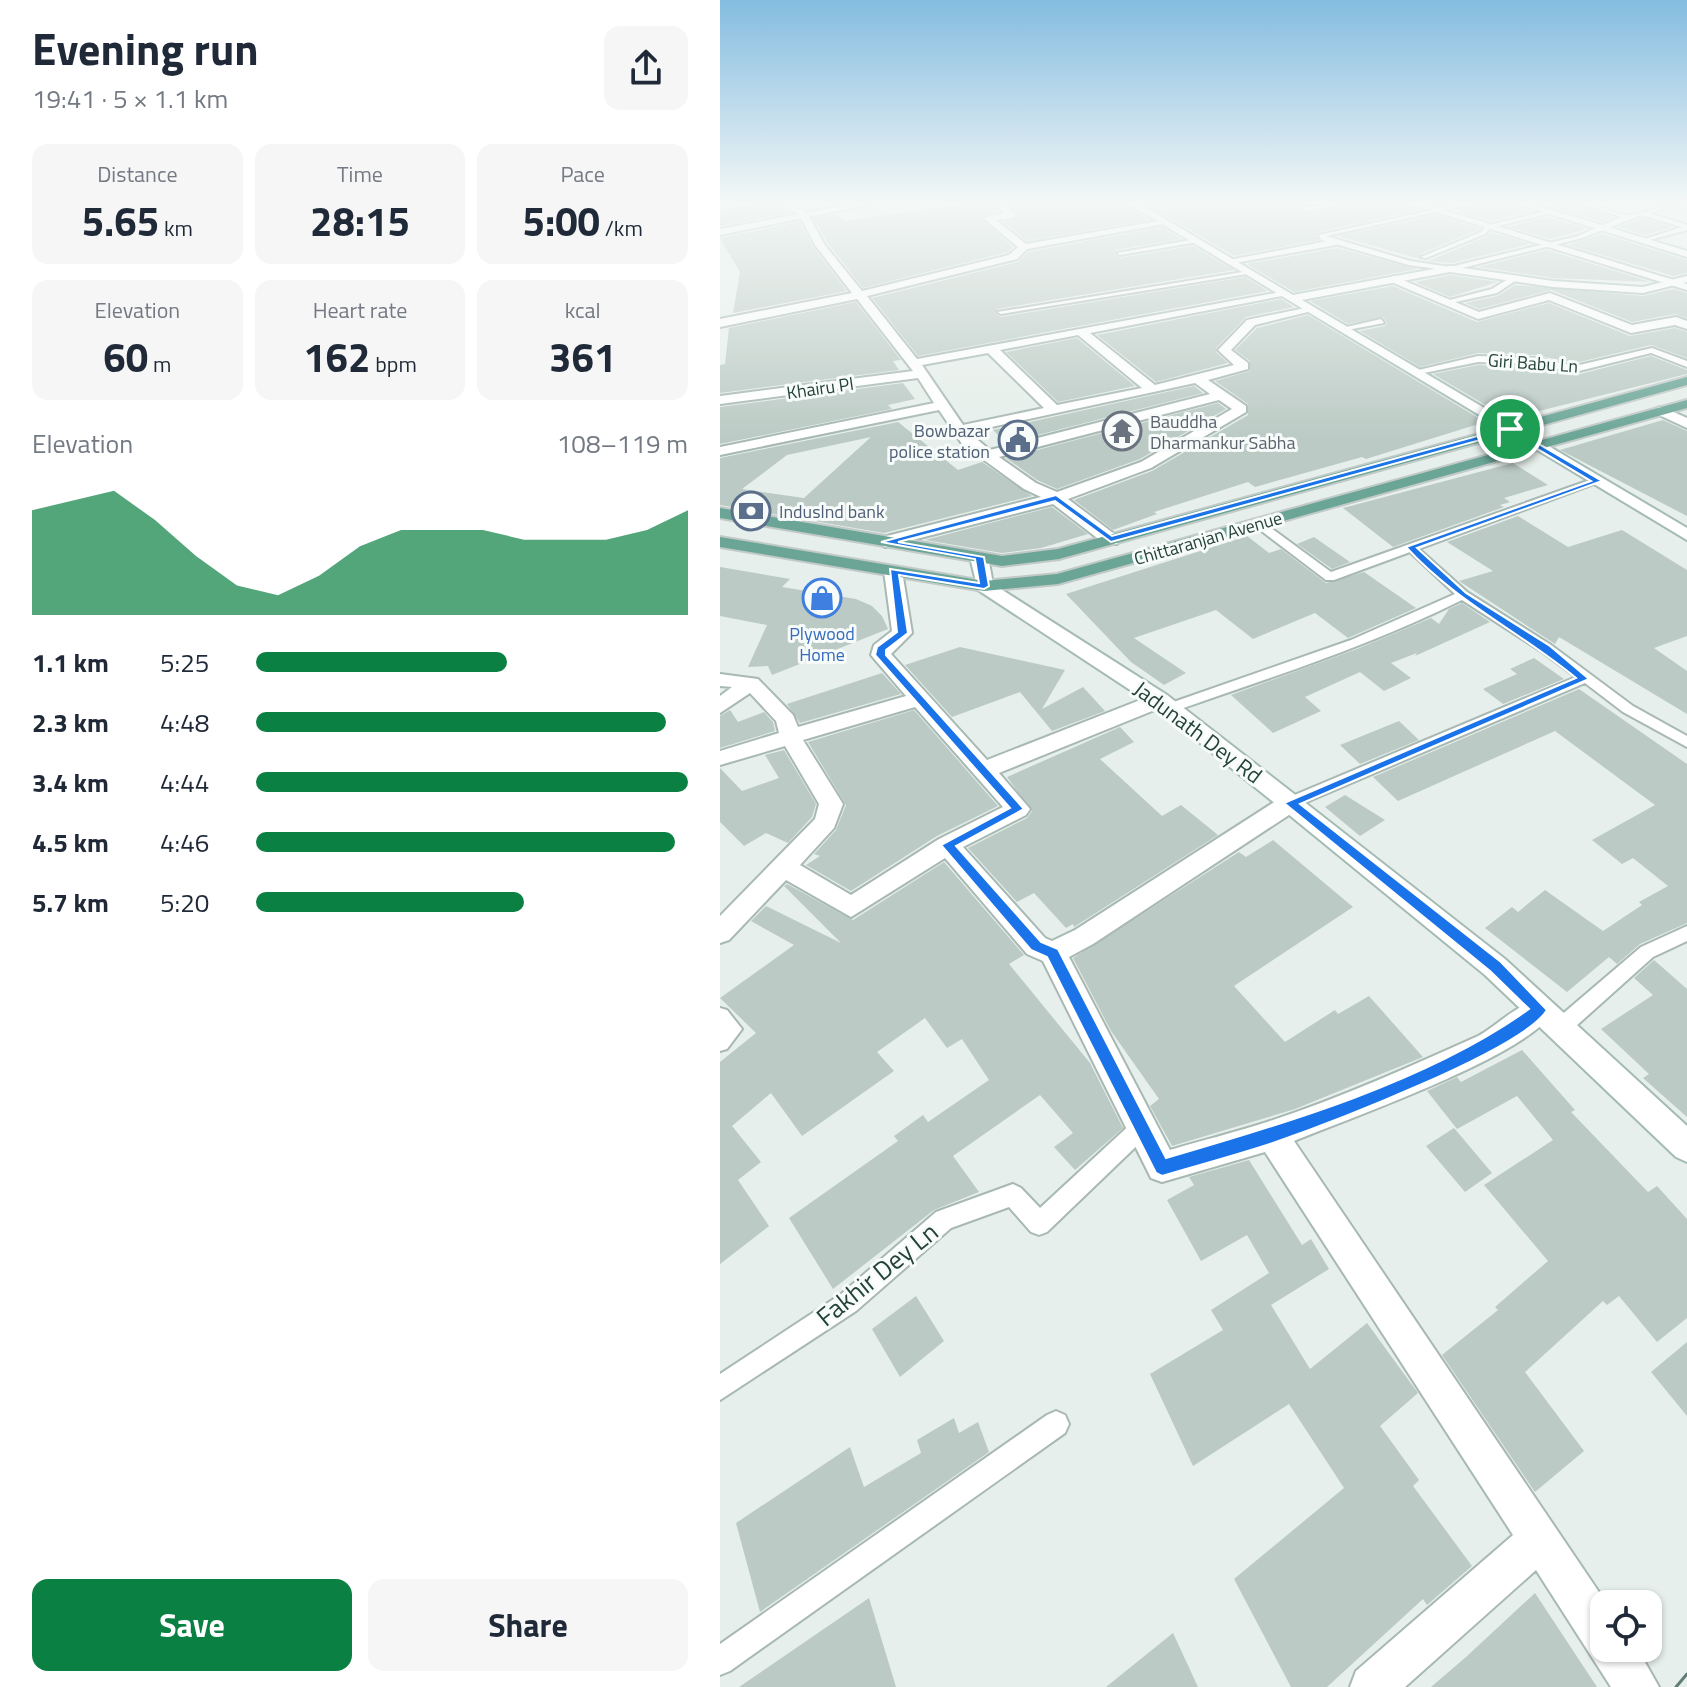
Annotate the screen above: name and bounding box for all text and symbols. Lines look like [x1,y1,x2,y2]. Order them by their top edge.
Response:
text: Evening run [32,15,259,82]
button: share [604,26,688,110]
text: 19:41 · 5 × 1.1 km [32,79,228,118]
text: Distance [97,157,178,191]
text: Time [337,157,383,191]
text: Pace [560,157,605,191]
text: 5.65 [82,191,159,252]
text: 28:15 [310,191,410,252]
text: 5:00 [523,191,600,252]
text: km [159,211,193,245]
text: /km [600,211,643,245]
text: Elevation [95,293,180,327]
text: Heart rate [313,293,407,327]
text: kcal [565,293,601,327]
text: 60 [103,327,148,388]
text: 162 [303,327,370,388]
text: 361 [549,327,616,388]
street label: Giri Babu Ln [1487,346,1579,380]
text: m [148,347,171,381]
text: bpm [370,347,417,381]
street label: Khairu Pl [785,370,855,406]
pin [1476,395,1544,463]
icon: arrive [1488,407,1532,451]
place label: Bauddha Dharmankur Sabha [1150,408,1296,456]
temple icon: Bauddha Dharmankur Sabha [1101,410,1143,452]
place label: Bowbazar police station [889,417,990,465]
public building icon: Bowbazar police station [997,419,1039,461]
text: Elevation [32,424,133,463]
text: 108–119 m [557,424,688,463]
bank icon: Induslnd bank [730,490,772,532]
place label: Induslnd bank [779,498,885,525]
street label: Chittaranjan Avenue [1131,504,1285,572]
shop icon: Plywood Home [801,577,843,619]
place label: Plywood Home [789,620,855,668]
text: 1.1 km [32,643,109,682]
text: 5:25 [160,643,209,682]
street label: Jadunath Dey Rd [1126,672,1270,792]
text: 2.3 km [32,703,109,742]
text: 4:48 [160,703,209,742]
text: 3.4 km [32,763,109,802]
text: 4:44 [160,763,209,802]
text: 4.5 km [32,823,109,862]
text: 4:46 [160,823,209,862]
text: 5.7 km [32,883,109,922]
text: 5:20 [160,883,209,922]
street label: Fakhir Dey Ln [808,1213,946,1335]
button: Save [32,1579,352,1671]
button: Share [368,1579,688,1671]
map controls [1590,1590,1662,1662]
button: locate [1590,1590,1662,1662]

